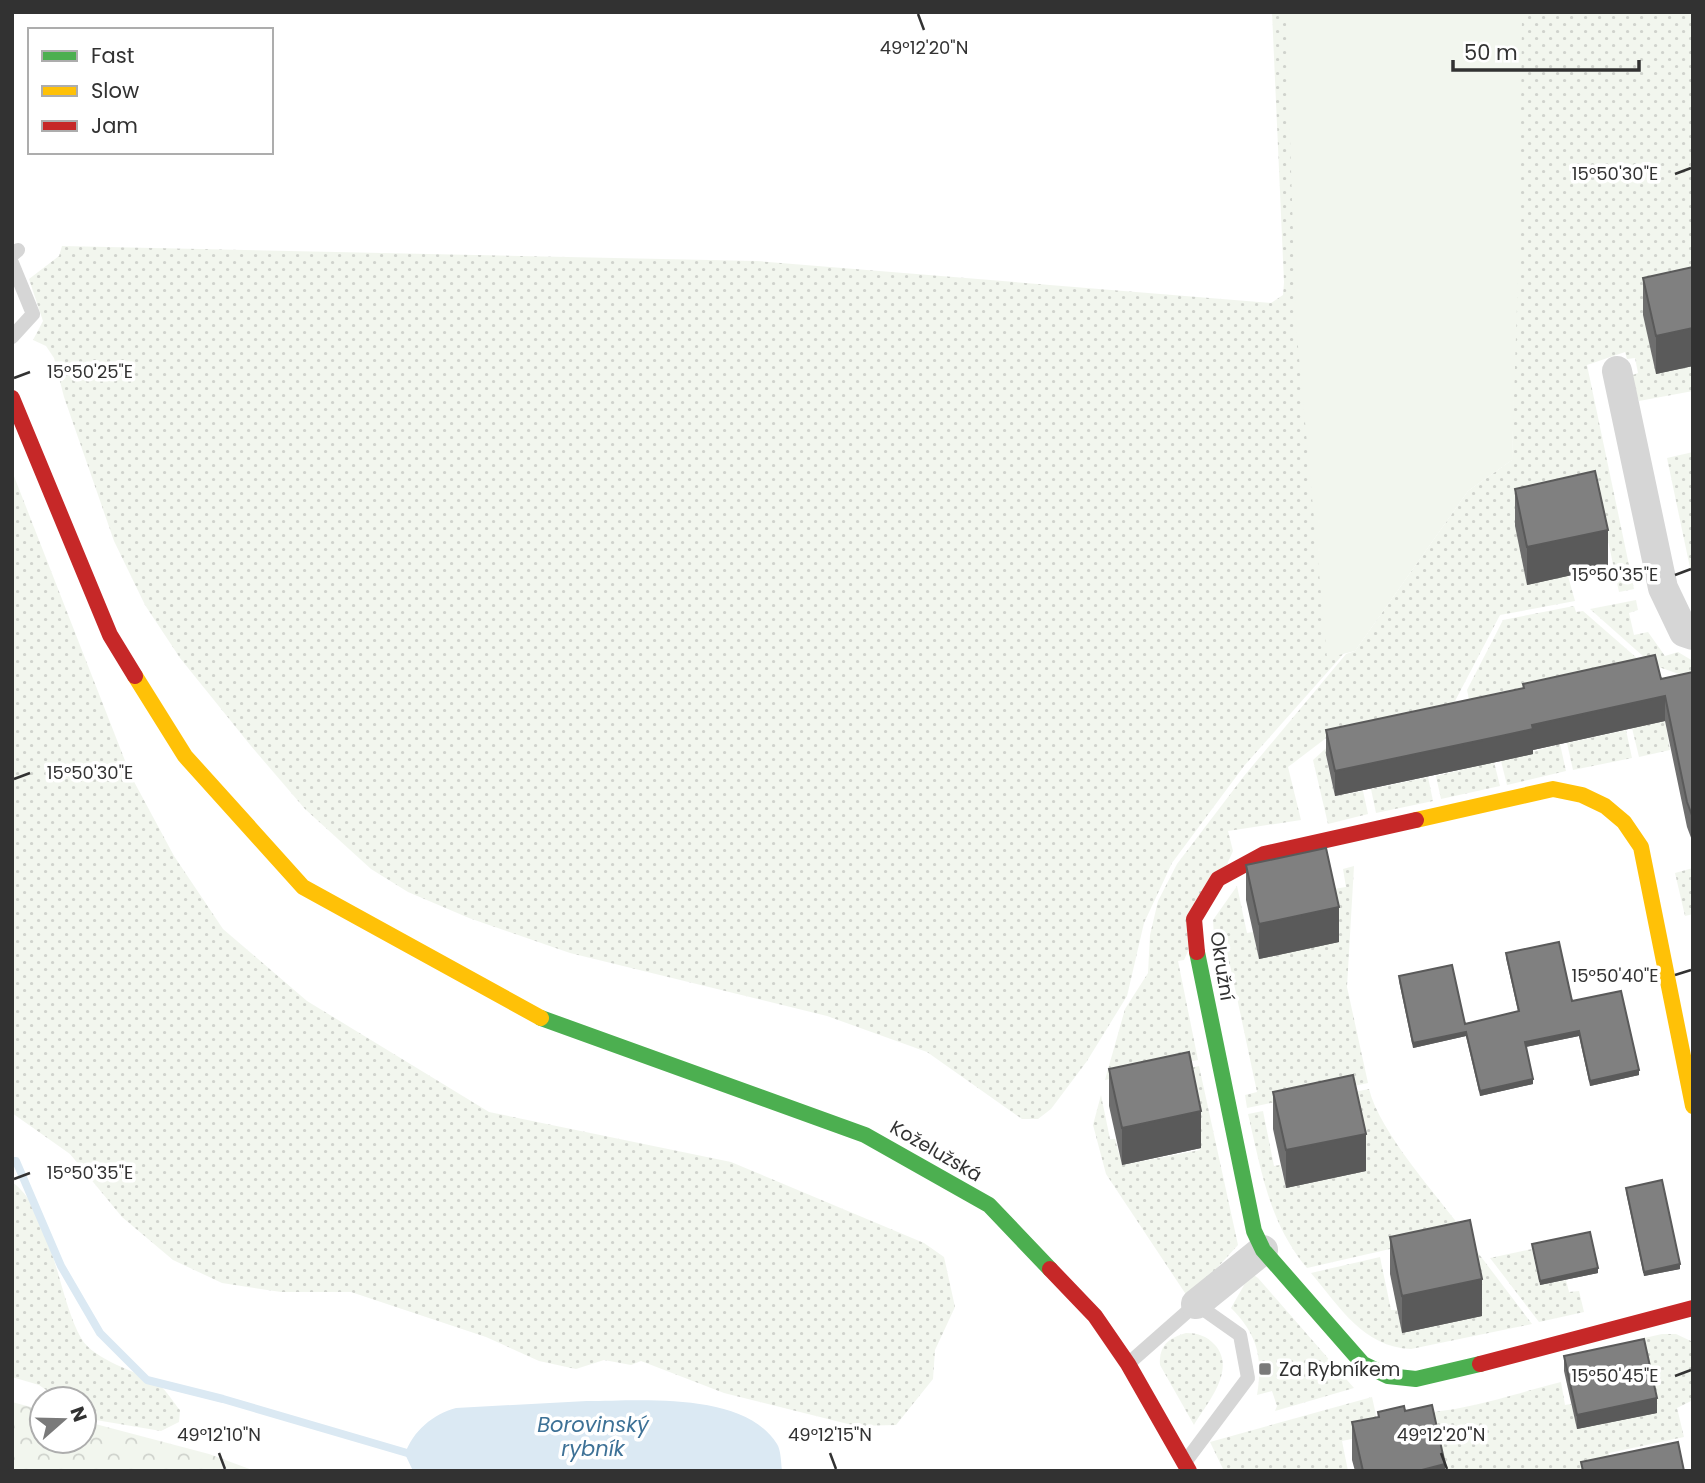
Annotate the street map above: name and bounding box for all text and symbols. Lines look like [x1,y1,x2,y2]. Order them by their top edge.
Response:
legend [28,28,273,154]
scale bar [1453,28,1638,72]
text: 49°12'20"N [880,35,968,60]
text: 50 m [1464,38,1518,67]
text: Fast [91,41,134,70]
text: Slow [91,76,139,105]
text: Jam [91,111,138,140]
text: 15°50'30"E [1572,161,1658,186]
text: 15°50'25"E [47,359,133,384]
text: 15°50'35"E [1572,562,1658,587]
text: 15°50'30"E [47,760,133,785]
street label: Okružní [1203,930,1241,1003]
text: 15°50'40"E [1571,963,1659,988]
street label: Koželužská [885,1114,987,1188]
text: 15°50'35"E [47,1160,133,1185]
place label: Za Rybníkem [1279,1356,1400,1383]
marker: Za Rybníkem [1257,1361,1273,1377]
text: 15°50'45"E [1571,1363,1659,1388]
north arrow [28,1385,98,1455]
text: N [63,1403,94,1426]
water label: Borovinský rybník [537,1410,650,1463]
text: 49°12'10"N [177,1422,261,1447]
text: 49°12'15"N [788,1422,872,1447]
text: 49°12'20"N [1397,1422,1485,1447]

